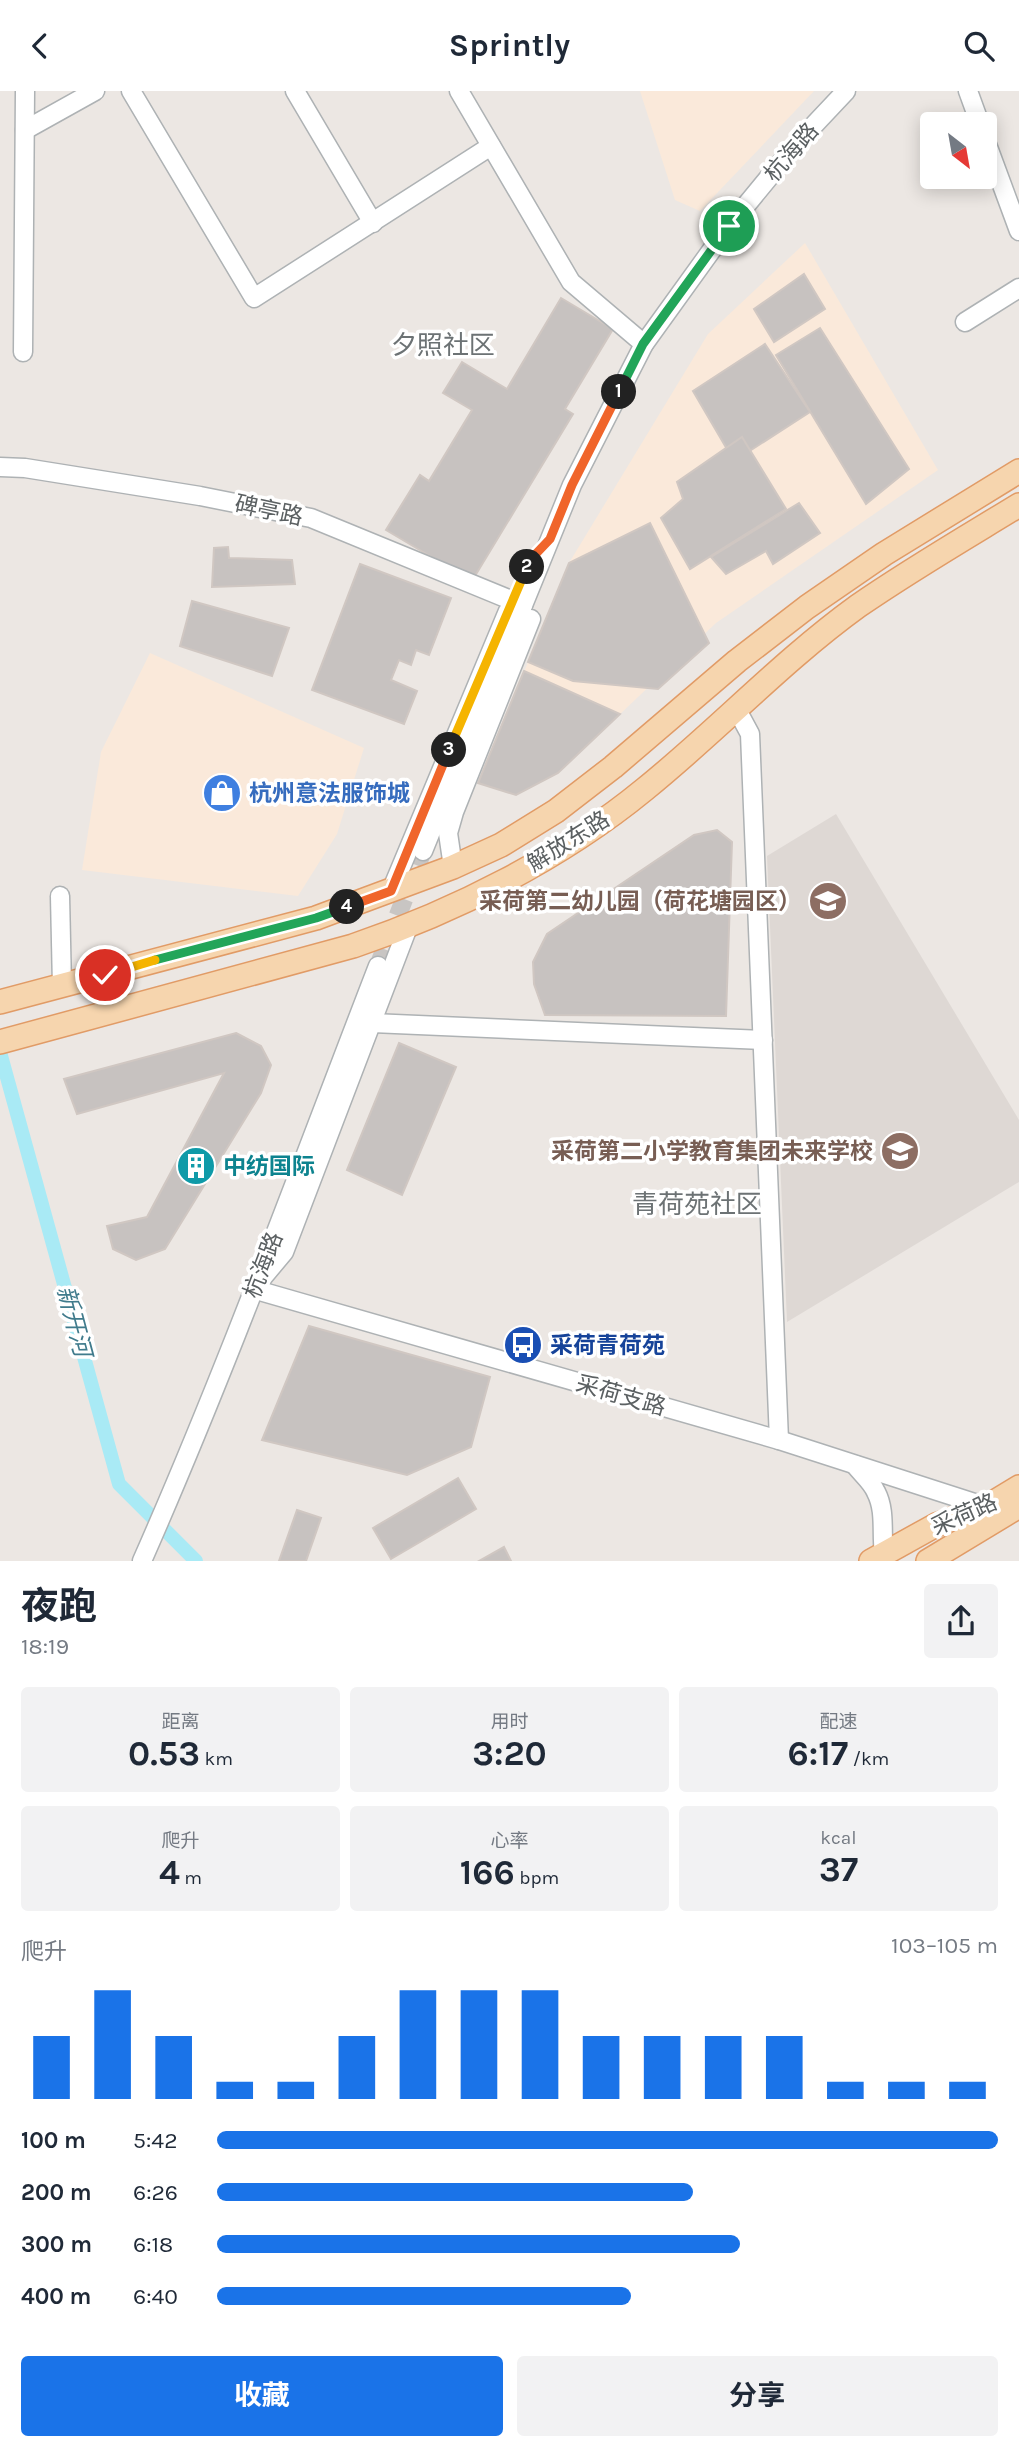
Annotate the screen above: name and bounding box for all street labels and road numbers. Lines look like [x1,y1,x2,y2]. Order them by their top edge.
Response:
street label: 杭海路 [759,117,824,187]
street label: 碑亭路 [232,490,305,531]
street label: 解放东路 [522,806,614,877]
street label: 杭海路 [238,1228,288,1302]
street label: 采荷支路 [573,1370,669,1421]
street label: 采荷路 [927,1488,1001,1541]

